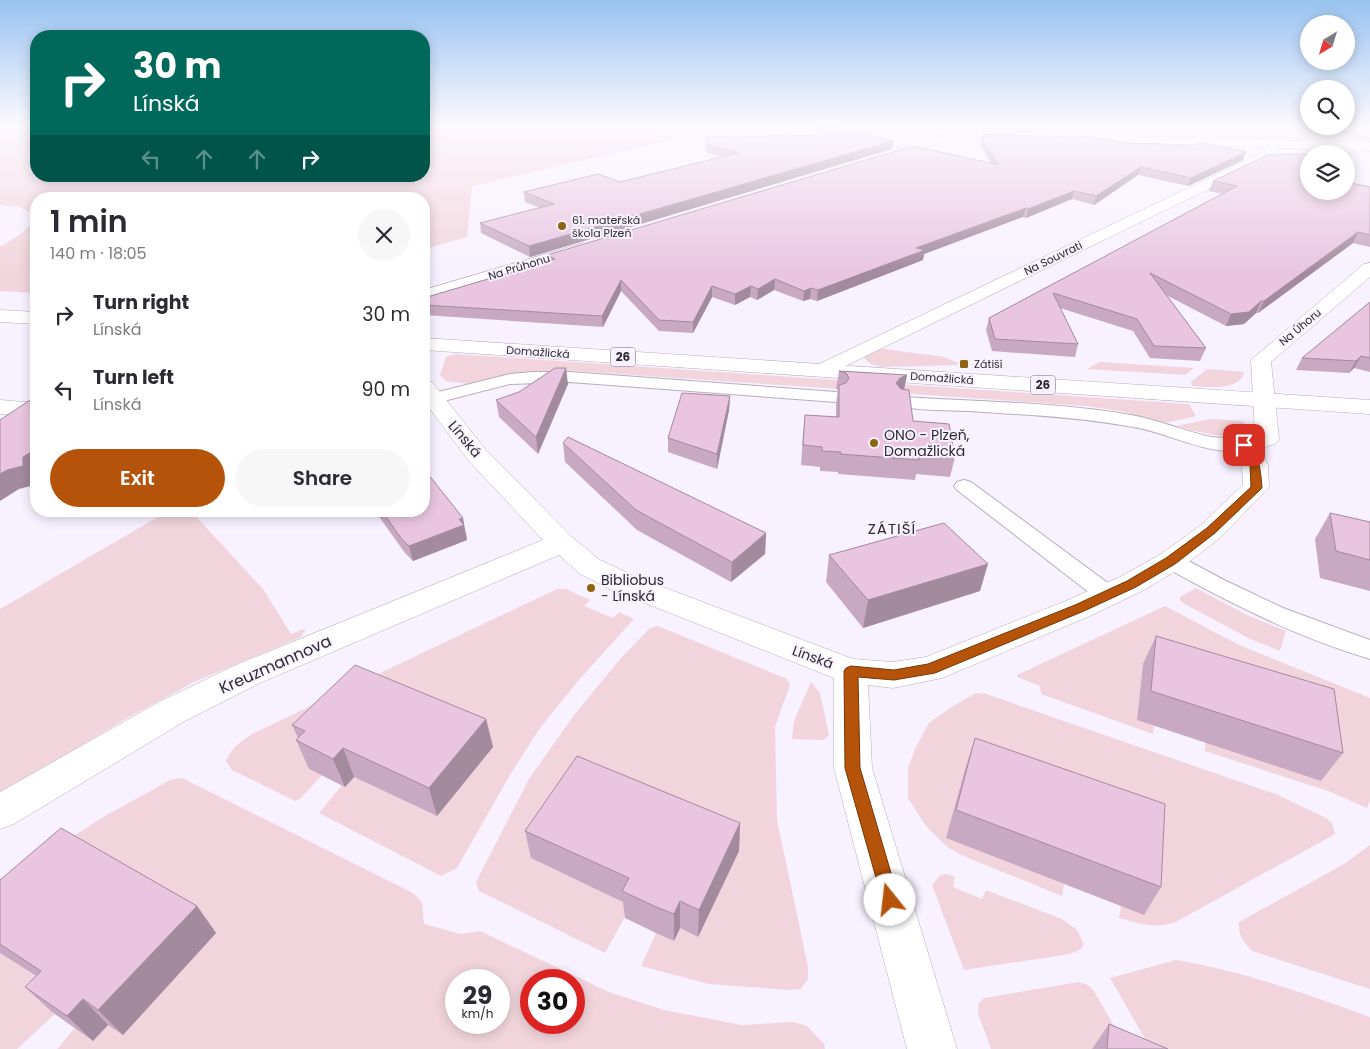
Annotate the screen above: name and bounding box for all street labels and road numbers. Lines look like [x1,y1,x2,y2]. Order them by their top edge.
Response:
street label: Na Souvrati [1021,237,1085,279]
street label: Na Průhonu [486,250,552,284]
street label: Na Úhoru [1275,305,1325,349]
street label: Domažlická [506,342,570,362]
road number: 26 [610,348,636,367]
street label: Domažlická [910,368,974,388]
road number: 26 [1030,376,1056,394]
street label: Línská [444,416,486,462]
street label: Kreuzmannova [215,629,335,700]
street label: Línská [790,640,836,674]

